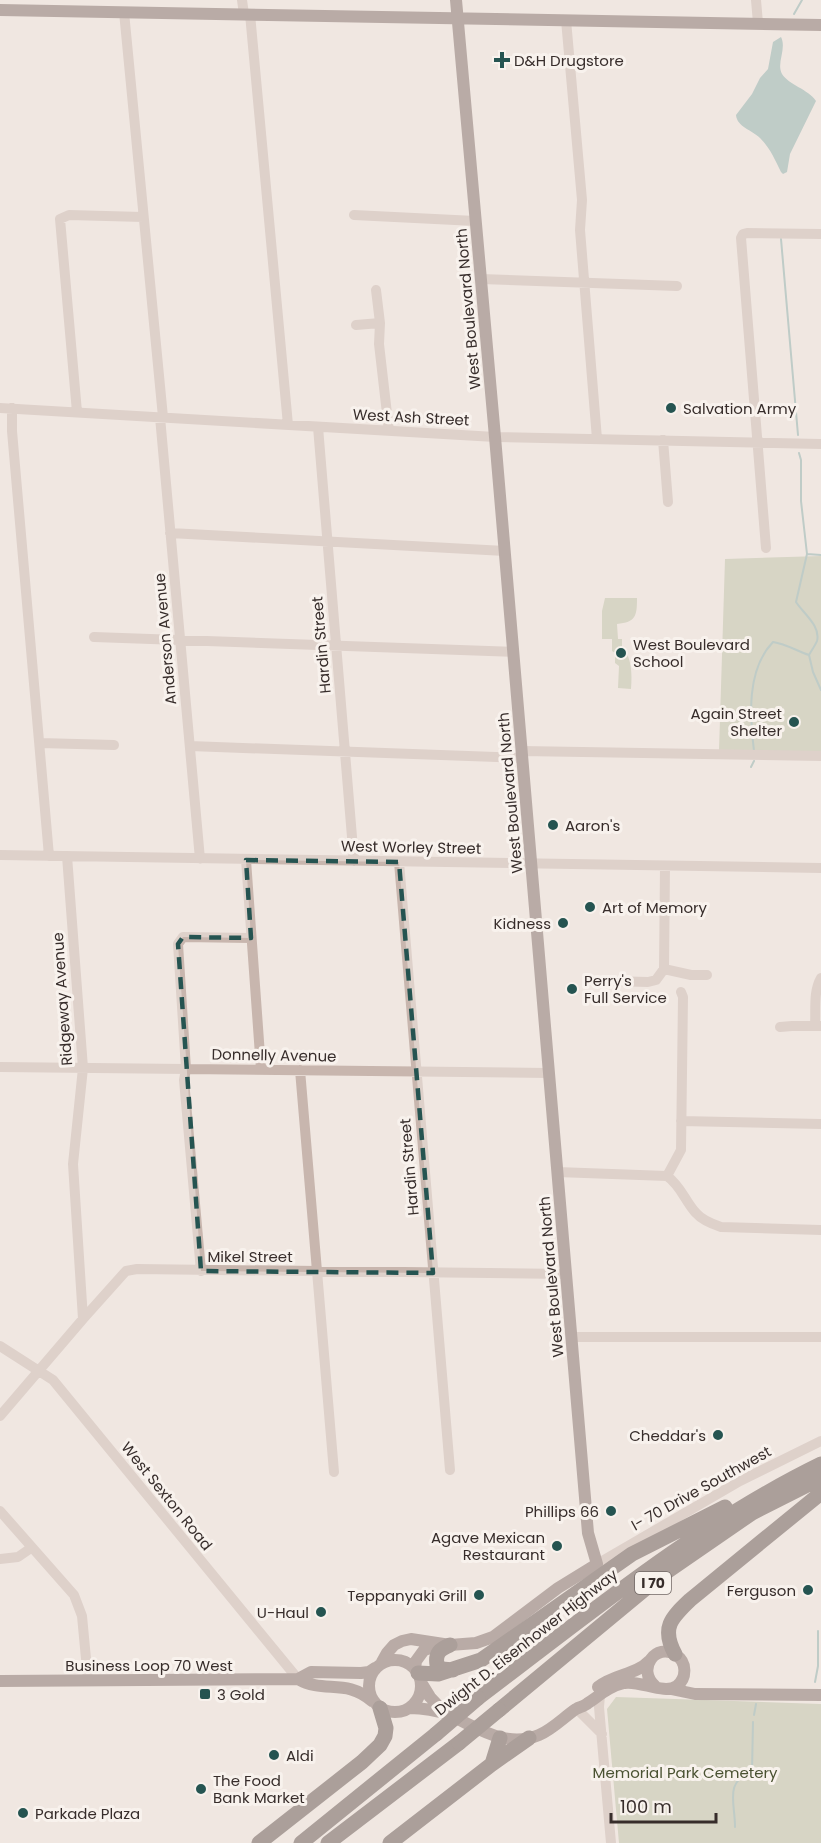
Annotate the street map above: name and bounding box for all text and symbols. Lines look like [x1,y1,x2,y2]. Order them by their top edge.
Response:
place label: D&H Drugstore [514,50,624,71]
marker: D&H Drugstore [495,53,509,67]
street label: West Boulevard North [450,228,486,390]
place label: Salvation Army [683,398,797,419]
marker: Salvation Army [664,401,678,415]
street label: West Ash Street [352,403,470,431]
street label: Anderson Avenue [149,572,181,706]
street label: Hardin Street [306,596,336,694]
place label: West Boulevard School [633,634,750,672]
marker: West Boulevard School [614,646,628,660]
place label: Again Street Shelter [690,703,782,741]
street label: West Boulevard North [492,712,528,874]
marker: Again Street Shelter [787,715,801,729]
place label: Aaron's [565,815,620,836]
marker: Aaron's [546,818,560,832]
street label: West Worley Street [341,835,481,859]
place label: Art of Memory [602,897,708,918]
marker: Art of Memory [583,900,597,914]
place label: Kidness [494,913,551,934]
marker: Kidness [556,916,570,930]
street label: Ridgeway Avenue [47,932,77,1066]
place label: Perry's Full Service [584,970,667,1008]
marker: Perry's Full Service [565,982,579,996]
street label: Donnelly Avenue [211,1043,337,1067]
street label: Hardin Street [394,1118,424,1216]
street label: West Boulevard North [533,1196,569,1358]
street label: Mikel Street [207,1246,293,1267]
place label: Cheddar's [629,1425,706,1446]
marker: Cheddar's [711,1428,725,1442]
street label: West Sexton Road [117,1437,217,1555]
street label: I- 70 Drive Southwest [627,1441,775,1535]
place label: Phillips 66 [525,1501,599,1522]
marker: Phillips 66 [604,1504,618,1518]
place label: Agave Mexican Restaurant [431,1527,545,1565]
marker: Agave Mexican Restaurant [550,1539,564,1553]
street label: Dwight D. Eisenhower Highway [430,1564,622,1720]
road number: I 70 [635,1572,671,1594]
place label: Ferguson [727,1580,796,1601]
marker: Ferguson [801,1583,815,1597]
place label: Teppanyaki Grill [347,1585,467,1606]
marker: Teppanyaki Grill [472,1588,486,1602]
place label: U-Haul [257,1602,309,1623]
marker: U-Haul [314,1605,328,1619]
street label: Business Loop 70 West [65,1655,233,1676]
place label: 3 Gold [217,1684,265,1705]
marker: 3 Gold [198,1687,212,1701]
place label: Aldi [286,1745,314,1766]
marker: Aldi [267,1748,281,1762]
park label: Memorial Park Cemetery [593,1762,778,1783]
place label: The Food Bank Market [213,1770,305,1808]
marker: The Food Bank Market [194,1782,208,1796]
scale bar [611,1786,716,1824]
text: 100 m [620,1794,672,1819]
place label: Parkade Plaza [35,1803,140,1824]
marker: Parkade Plaza [16,1806,30,1820]

